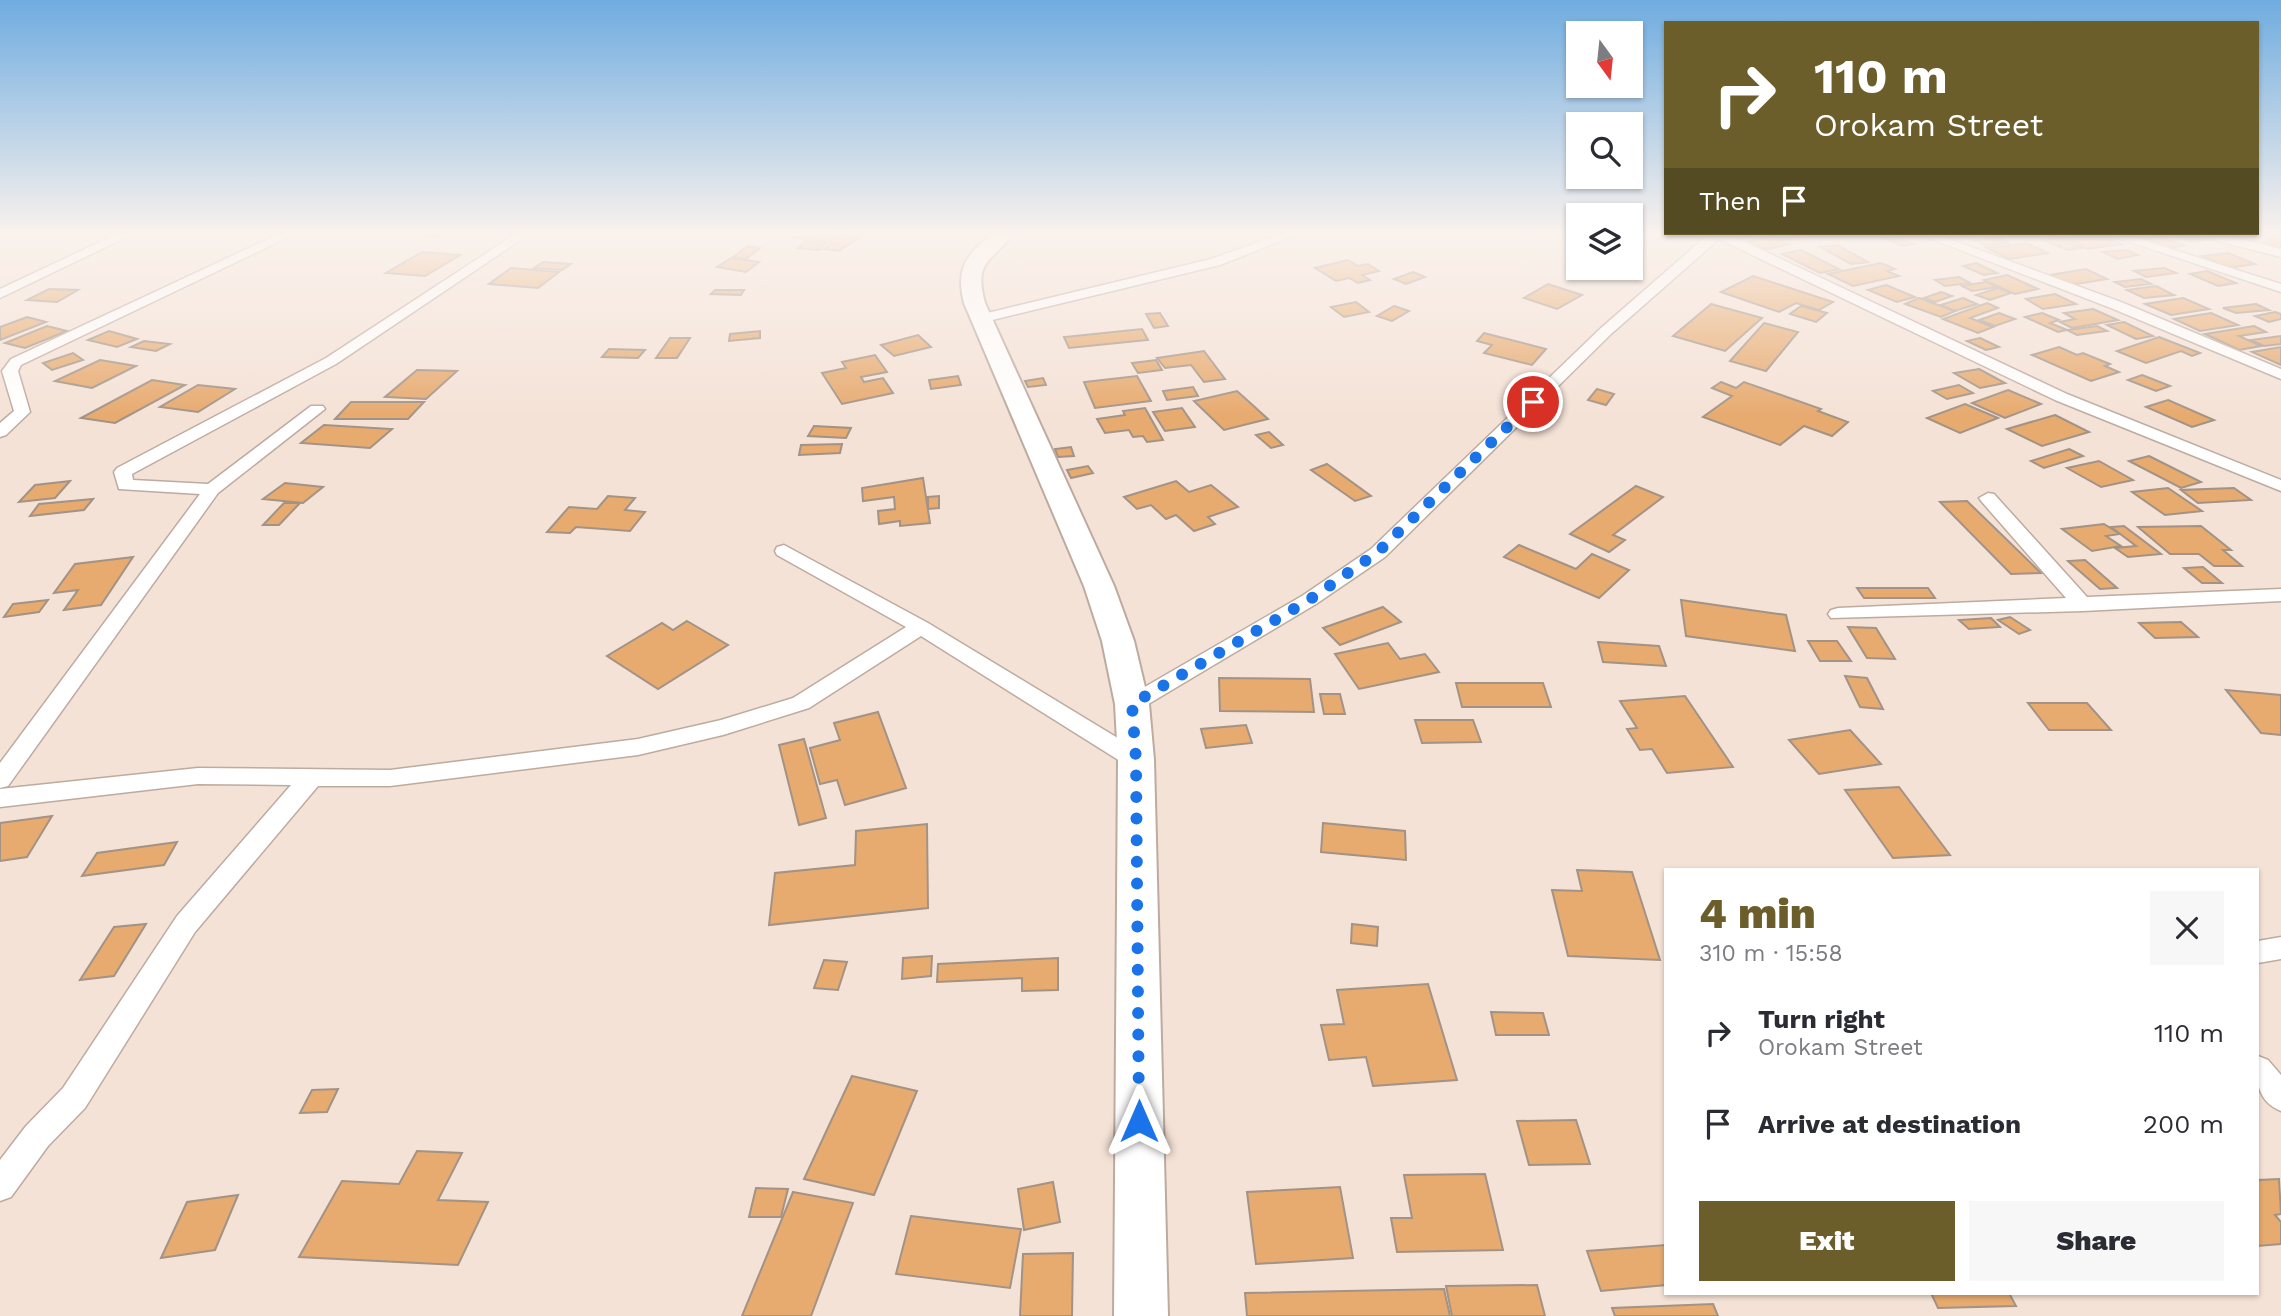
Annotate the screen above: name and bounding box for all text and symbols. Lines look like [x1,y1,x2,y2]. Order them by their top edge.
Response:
north arrow [1566,21,1643,98]
map controls [1566,21,1643,280]
text: 110 m [1814,47,1948,105]
icon: right [1699,49,1790,140]
text: Orokam Street [1814,106,2043,144]
button: search [1566,112,1643,189]
icon: arrive [1775,182,1813,220]
text: Then [1699,186,1761,216]
button: layers [1566,203,1643,280]
pin [1503,372,1563,432]
icon: arrive [1514,383,1552,421]
text: 4 min [1699,889,1816,938]
button: close [2150,891,2224,965]
text: 310 m · 15:58 [1699,940,1843,967]
text: Turn right [1758,1004,1885,1034]
icon: right [1699,1014,1737,1052]
text: 110 m [2154,1018,2224,1048]
text: Orokam Street [1758,1034,1923,1061]
position arrow [1102,1084,1176,1158]
icon: arrive [1699,1105,1737,1143]
text: Arrive at destination [1758,1109,2021,1139]
text: 200 m [2143,1109,2224,1139]
button: Exit [1699,1201,1955,1281]
button: Share [1969,1201,2224,1281]

